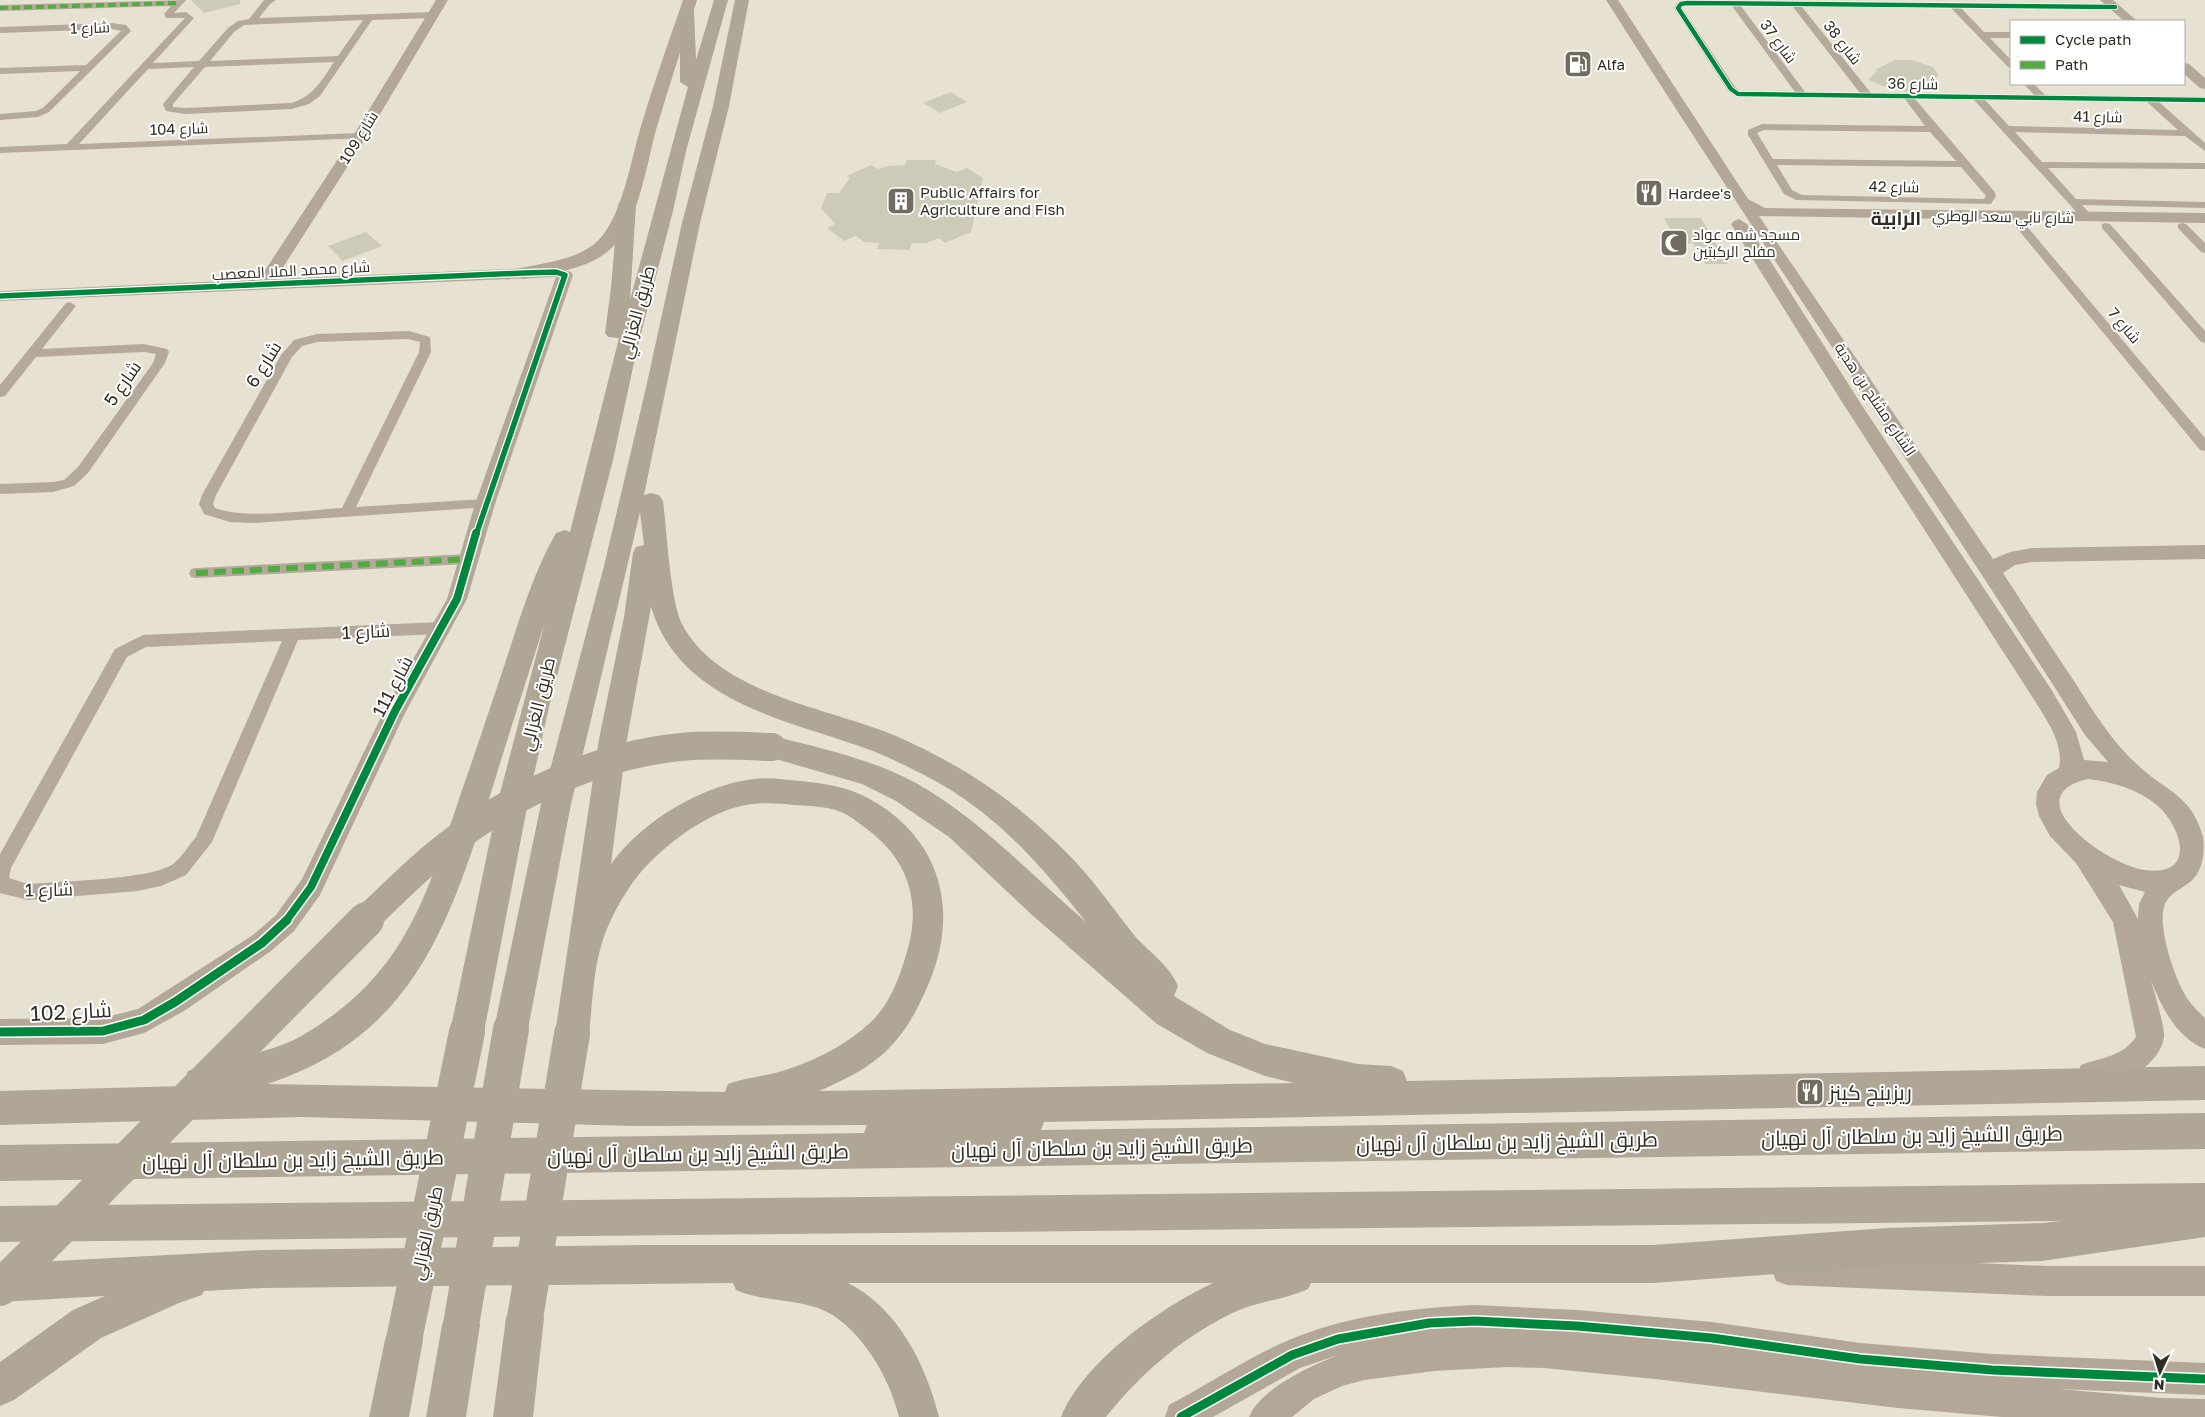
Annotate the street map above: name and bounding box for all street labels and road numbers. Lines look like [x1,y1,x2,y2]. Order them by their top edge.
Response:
street label: شارع 37 [1755,16,1801,68]
street label: شارع 38 [1818,16,1866,69]
street label: شارع 1 [70,17,110,40]
street label: شارع 36 [1887,74,1938,95]
street label: شارع 109 [335,107,384,168]
street label: شارع 41 [2073,107,2123,128]
street label: شارع 104 [149,118,209,141]
street label: شارع 42 [1868,177,1919,198]
street label: شارع نابي سعد الوطري [1932,206,2074,230]
street label: شارع محمد الملا المعصب [211,257,371,286]
street label: طريق الغزالي [613,263,663,362]
street label: شارع 7 [2103,304,2145,348]
street label: شارع 6 [240,337,287,392]
street label: الشارع مشلح بن هدبة [1829,339,1921,461]
street label: شارع 5 [99,356,147,411]
street label: شارع 1 [341,619,391,645]
street label: شارع 111 [367,652,419,721]
street label: طريق الغزالي [515,655,563,754]
street label: شارع 1 [25,878,73,902]
street label: شارع 102 [30,996,112,1028]
street label: طريق الشيخ زايد بن سلطان آل نهيان [1761,1119,2063,1153]
street label: طريق الشيخ زايد بن سلطان آل نهيان [1356,1125,1658,1159]
street label: طريق الشيخ زايد بن سلطان آل نهيان [951,1131,1253,1165]
street label: طريق الشيخ زايد بن سلطان آل نهيان [547,1137,849,1171]
street label: طريق الشيخ زايد بن سلطان آل نهيان [142,1143,444,1177]
street label: طريق الغزالي [405,1184,451,1283]

